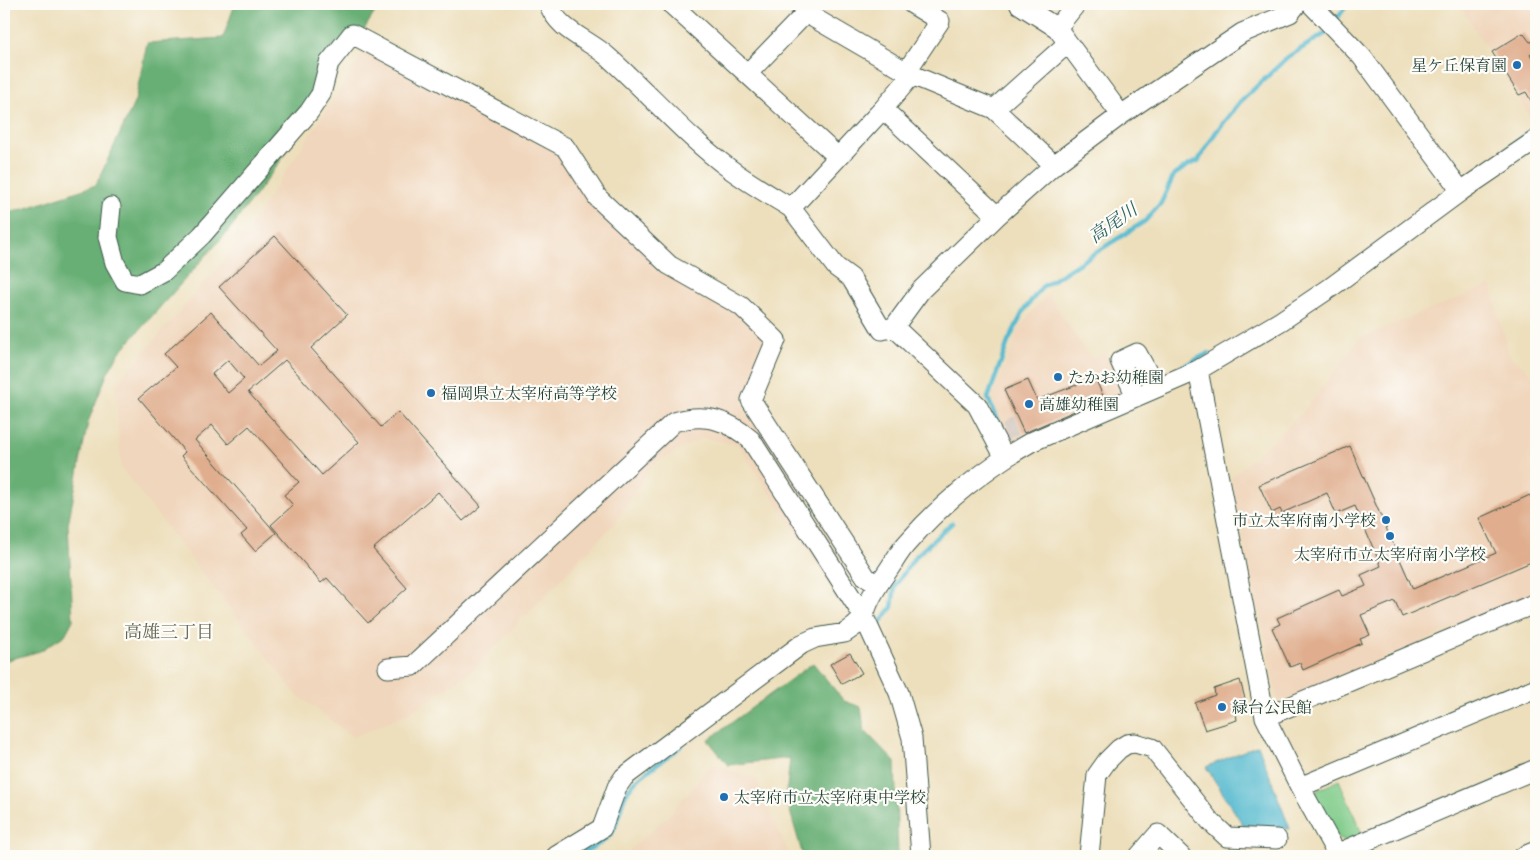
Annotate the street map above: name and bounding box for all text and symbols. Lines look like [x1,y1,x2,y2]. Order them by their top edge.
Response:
place label: 星ケ丘保育園 [1411,53,1507,77]
marker: 星ケ丘保育園 [1511,59,1523,71]
water label: 高尾川 [1083,195,1144,249]
place label: たかお幼稚園 [1068,365,1164,389]
marker: たかお幼稚園 [1052,371,1064,383]
place label: 福岡県立太宰府高等学校 [441,381,617,405]
marker: 福岡県立太宰府高等学校 [425,387,437,399]
place label: 高雄幼稚園 [1039,392,1119,416]
marker: 高雄幼稚園 [1023,398,1035,410]
place label: 市立太宰府南小学校 [1232,508,1376,532]
marker: 市立太宰府南小学校 [1380,514,1392,526]
marker: 太宰府市立太宰府南小学校 [1384,530,1396,542]
place label: 太宰府市立太宰府南小学校 [1294,542,1486,566]
district label: 高雄三丁目 [124,618,214,645]
place label: 緑台公民館 [1232,695,1312,719]
marker: 緑台公民館 [1216,701,1228,713]
place label: 太宰府市立太宰府東中学校 [734,785,926,809]
marker: 太宰府市立太宰府東中学校 [718,791,730,803]

